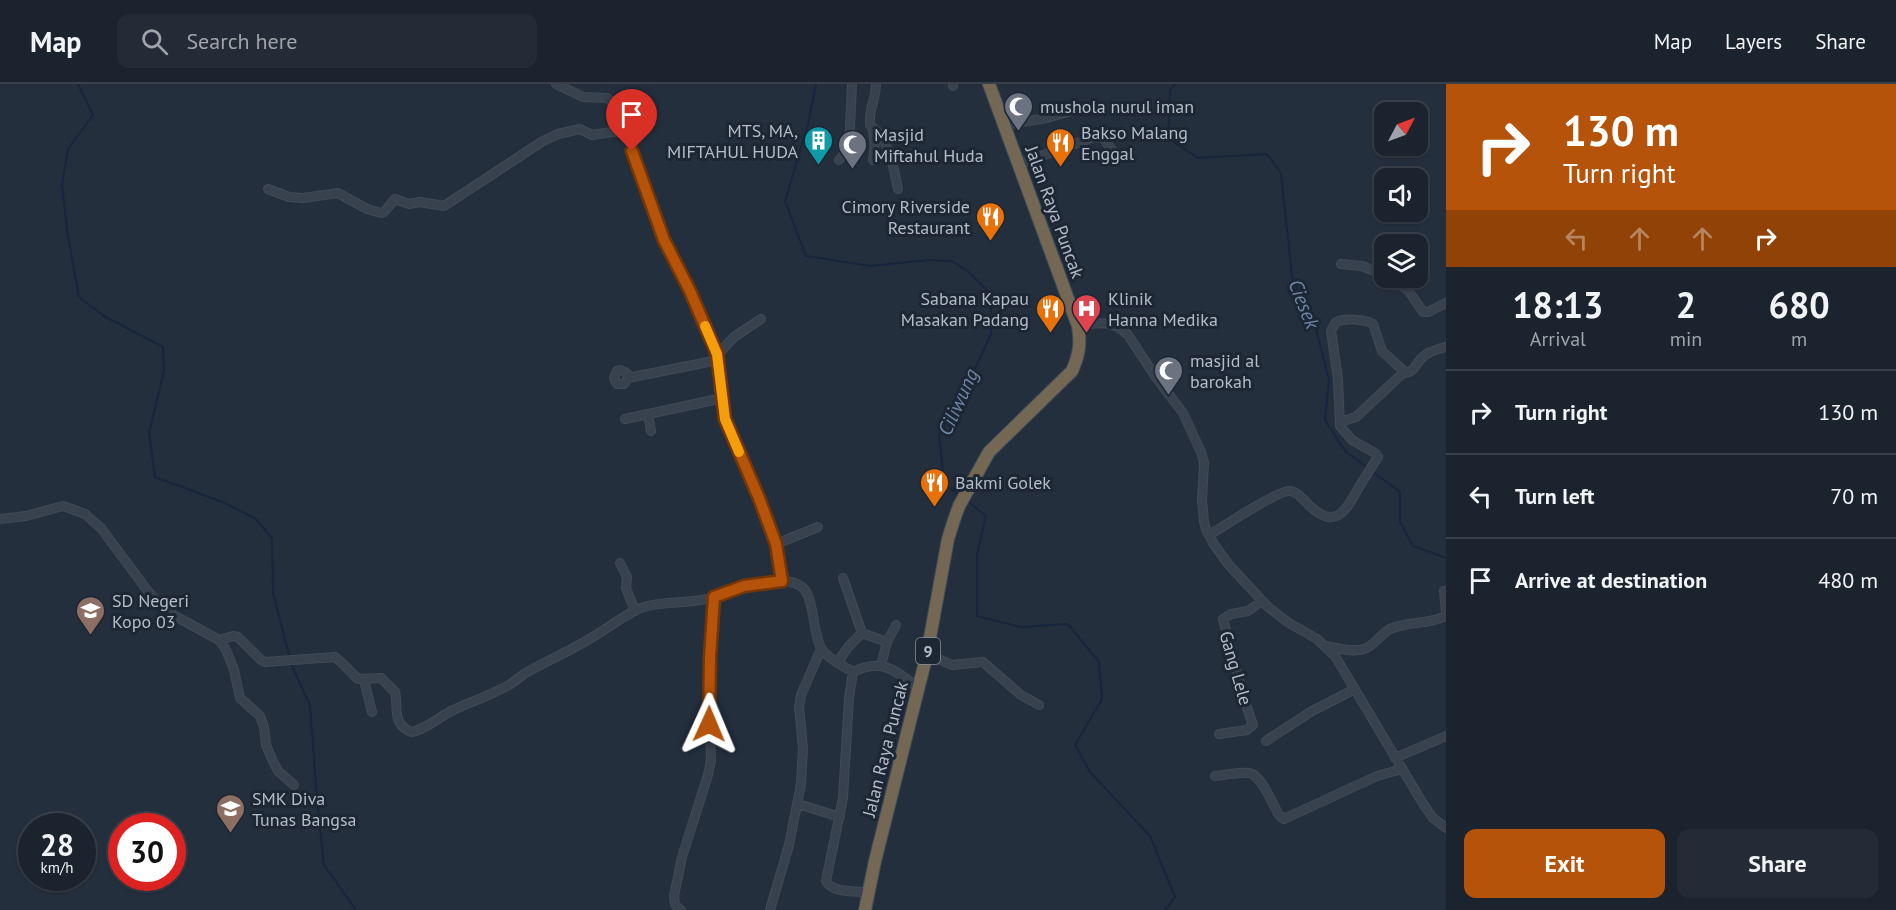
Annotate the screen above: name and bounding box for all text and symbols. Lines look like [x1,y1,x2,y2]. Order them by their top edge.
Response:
search box [117,14,537,68]
text: Map [30,23,81,60]
icon: search [138,25,171,58]
text: Search here [186,27,297,55]
text: Map [1654,28,1692,55]
text: Layers [1725,28,1782,55]
text: Share [1815,28,1866,55]
pin [606,89,657,151]
mosque icon: mushola nurul iman [1003,90,1035,132]
place label: mushola nurul iman [1040,95,1194,118]
icon: arrive [615,98,648,131]
north arrow [1374,102,1428,156]
map controls [1374,102,1428,288]
text: 130 m [1563,103,1679,158]
icon: right [1464,108,1542,186]
place label: MTS, MA, MIFTAHUL HUDA [667,119,798,163]
place label: Bakso Malang Enggal [1081,121,1188,165]
place label: Masjid Miftahul Huda [874,123,984,167]
building icon: MTS, MA, MIFTAHUL HUDA [803,124,835,166]
restaurant icon: Bakso Malang Enggal [1044,126,1076,168]
mosque icon: Masjid Miftahul Huda [837,128,869,170]
street label: Jalan Raya Puncak [1020,142,1090,282]
text: Turn right [1563,156,1676,190]
button: sound [1374,168,1428,222]
place label: Cimory Riverside Restaurant [841,195,970,239]
restaurant icon: Cimory Riverside Restaurant [975,200,1007,242]
icon: left [1560,222,1593,255]
icon: ahead [1623,222,1656,255]
icon: ahead [1686,222,1719,255]
icon: right [1749,222,1782,255]
button: layers [1374,234,1428,288]
water label: Ciesek [1282,275,1326,333]
text: 18:13 [1512,281,1604,328]
text: 2 [1676,281,1696,328]
text: 680 [1769,281,1830,328]
place label: Sabana Kapau Masakan Padang [901,287,1029,331]
place label: Klinik Hanna Medika [1108,287,1218,331]
restaurant icon: Sabana Kapau Masakan Padang [1034,292,1066,334]
hospital icon: Klinik Hanna Medika [1071,292,1103,334]
text: Arrival [1530,326,1586,352]
text: min [1670,326,1702,352]
text: m [1791,326,1807,352]
place label: masjid al barokah [1190,349,1260,393]
mosque icon: masjid al barokah [1153,354,1185,396]
water label: Ciliwung [932,364,984,440]
icon: right [1464,396,1497,429]
text: Turn right [1515,398,1607,426]
text: 130 m [1818,398,1878,426]
restaurant icon: Bakmi Golek [918,466,950,508]
place label: Bakmi Golek [955,471,1051,494]
icon: left [1464,480,1497,513]
text: Turn left [1515,482,1595,510]
text: 70 m [1830,482,1878,510]
icon: arrive [1464,564,1497,597]
text: Arrive at destination [1515,566,1707,594]
text: 480 m [1818,566,1878,594]
place label: SD Negeri Kopo 03 [112,589,189,633]
school or university icon: SD Negeri Kopo 03 [75,594,107,636]
street label: Gang Lele [1214,628,1258,708]
road number: 9 [916,638,940,664]
street label: Jalan Raya Puncak [857,678,913,820]
position arrow [677,692,741,756]
place label: SMK Diva Tunas Bangsa [252,787,356,831]
school or university icon: SMK Diva Tunas Bangsa [215,792,247,834]
speed limit sign: 30 [108,813,186,891]
text: 28 [40,825,74,864]
button: Exit [1464,829,1665,898]
button: Share [1677,829,1878,898]
text: km/h [41,858,73,877]

